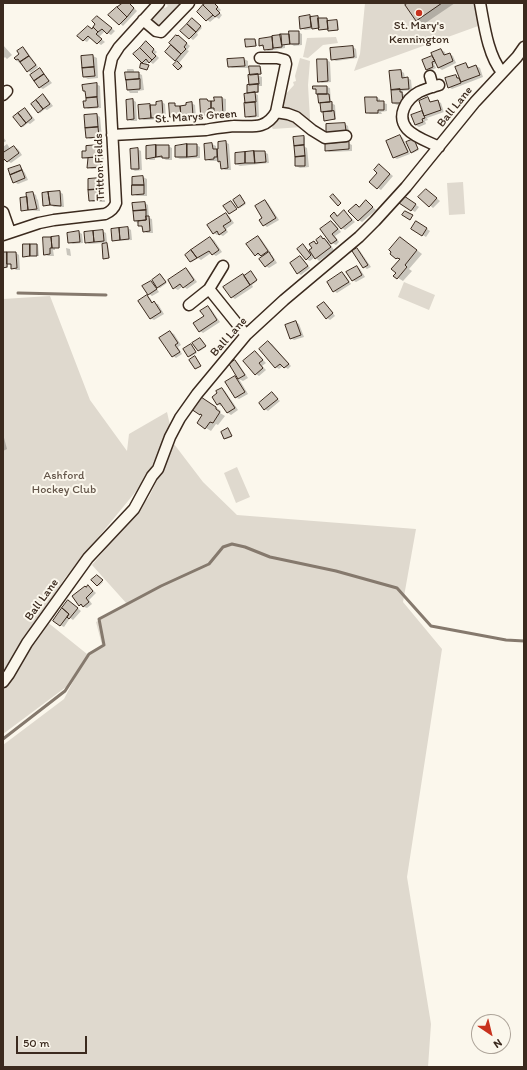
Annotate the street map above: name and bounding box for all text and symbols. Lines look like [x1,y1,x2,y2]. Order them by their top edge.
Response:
marker: St. Mary's Kennington [414,8,424,18]
place label: St. Mary's Kennington [389,19,449,47]
street label: Ball Lane [434,84,476,130]
street label: St. Marys Green [155,107,237,127]
street label: Tritton Fields [92,133,108,201]
street label: Ball Lane [207,314,251,360]
park label: Ashford Hockey Club [32,469,96,497]
street label: Ball Lane [22,576,62,624]
north arrow [471,1014,511,1054]
scale bar [18,1028,89,1054]
text: 50 m [23,1036,49,1050]
text: N [491,1036,504,1051]

